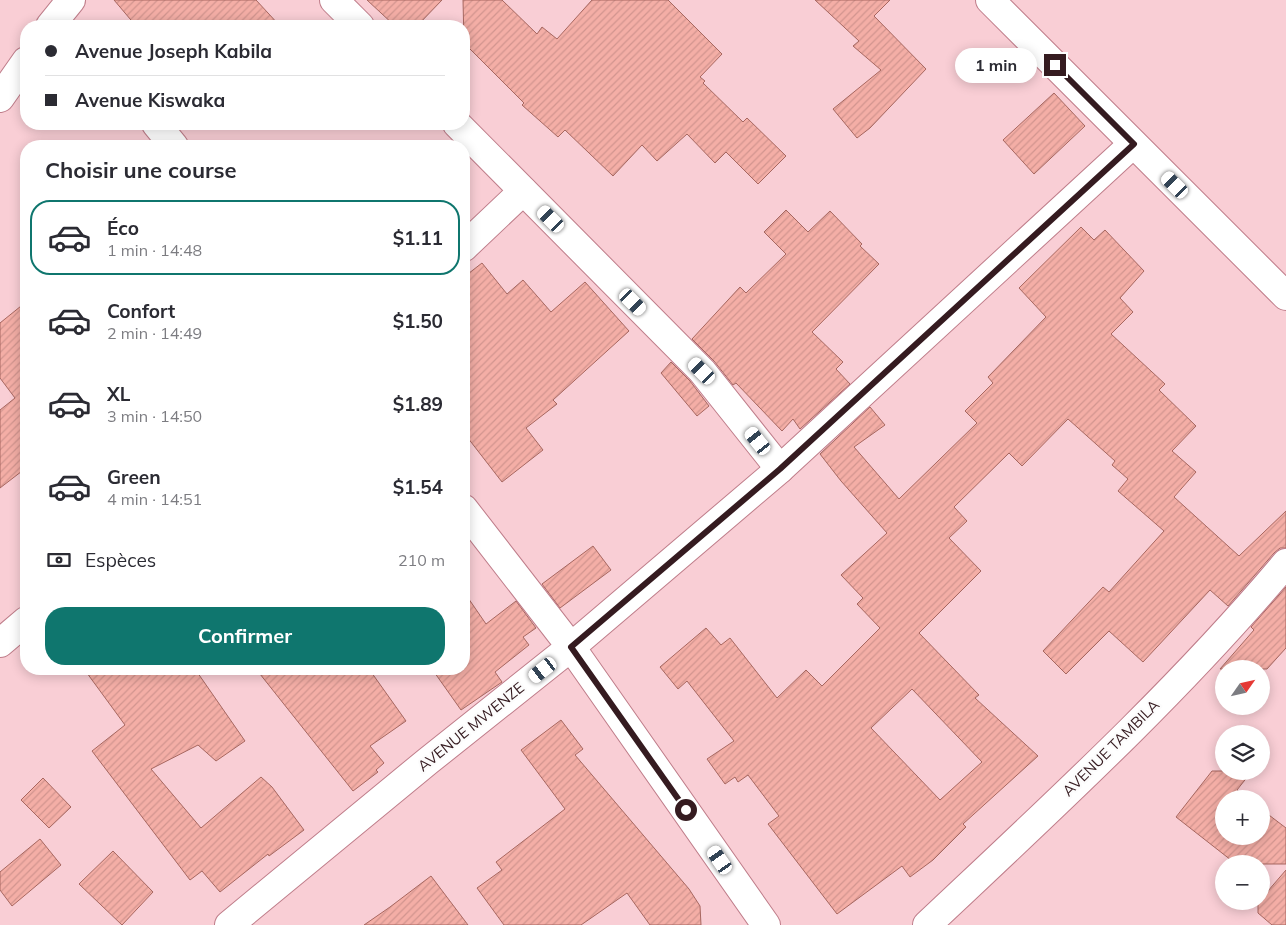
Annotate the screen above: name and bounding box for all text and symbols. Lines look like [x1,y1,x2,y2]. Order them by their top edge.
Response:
text: Avenue Joseph Kabila [75,39,272,63]
callout: 1 min [955,48,1038,82]
route end [1044,54,1066,76]
text: 1 min [975,55,1017,75]
text: Avenue Kiswaka [75,88,225,112]
text: Choisir une course [45,156,237,184]
car [1159,169,1190,201]
car [535,203,566,235]
icon: car [47,215,92,260]
text: Éco [107,216,139,240]
text: $1.11 [393,226,443,250]
text: 1 min · 14:48 [107,240,202,260]
car [617,286,648,318]
icon: car [47,298,92,343]
text: Confort [107,299,175,323]
text: $1.50 [393,309,443,333]
text: 2 min · 14:49 [107,323,202,343]
car [686,355,717,387]
icon: car [47,381,92,426]
text: XL [107,382,130,406]
text: $1.89 [393,392,443,416]
text: 3 min · 14:50 [107,406,202,426]
car [742,425,773,457]
icon: car [47,464,92,509]
text: Green [107,465,161,489]
text: $1.54 [393,475,443,499]
text: 4 min · 14:51 [107,489,202,509]
icon: cash [45,546,73,574]
text: Espèces [85,548,156,572]
text: 210 m [398,550,445,570]
button: Confirmer [45,607,445,665]
car [526,655,559,685]
north arrow [1215,660,1270,715]
map controls [1215,660,1270,910]
street label: AVENUE MWENZE [414,678,528,775]
street label: AVENUE TAMBILA [1058,695,1163,800]
button: layers [1215,725,1270,780]
button: + [1215,790,1270,845]
route start [675,799,697,821]
car [705,843,734,877]
button: − [1215,855,1270,910]

